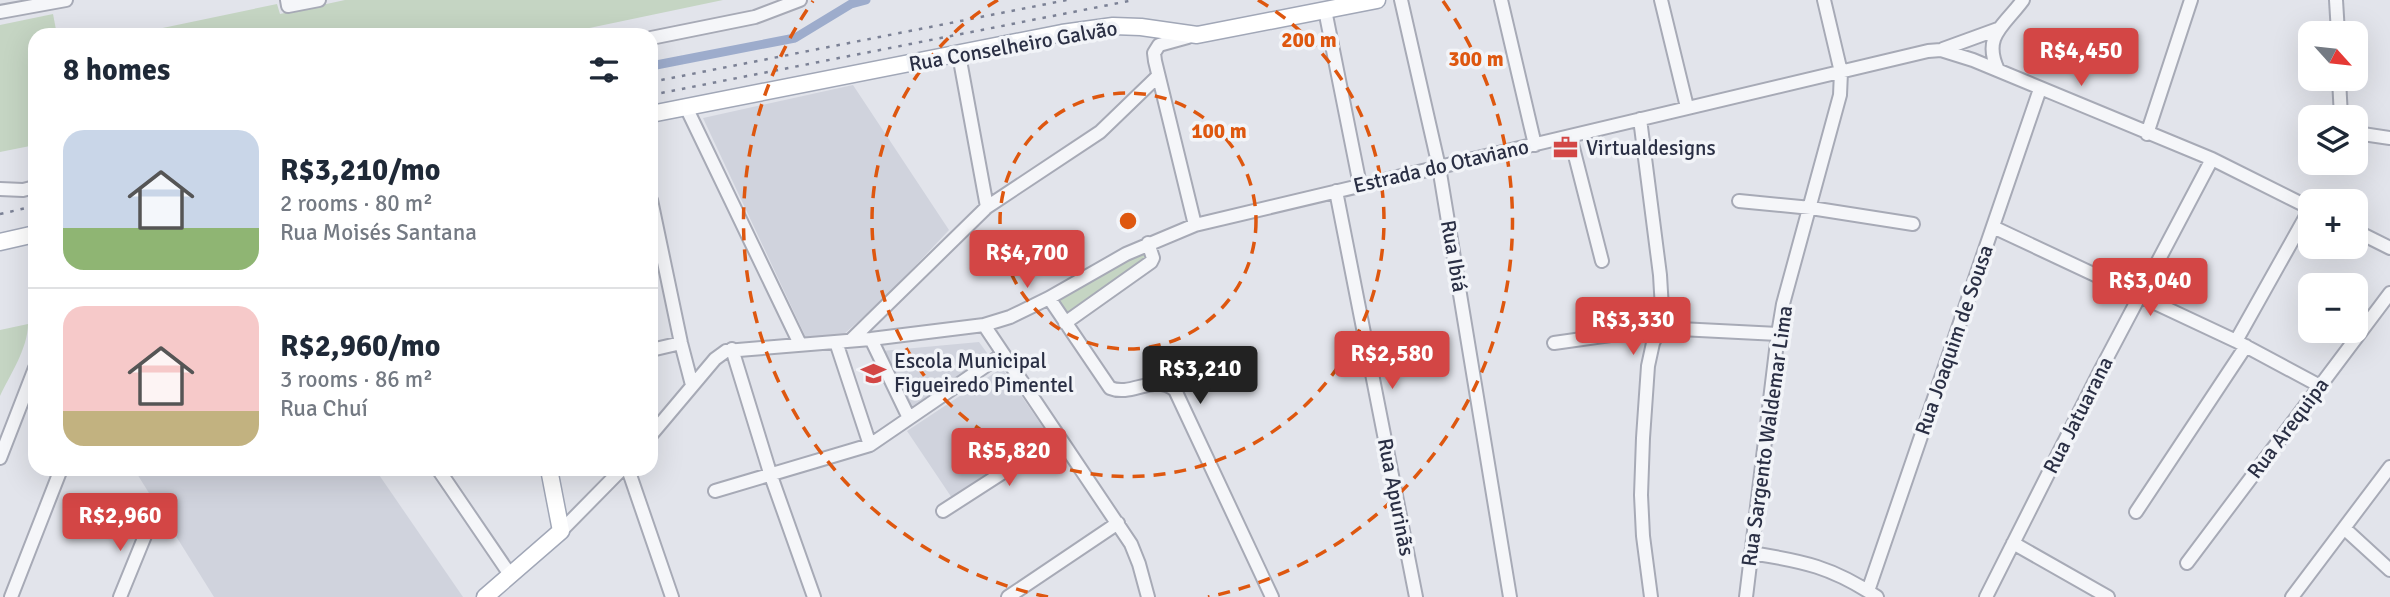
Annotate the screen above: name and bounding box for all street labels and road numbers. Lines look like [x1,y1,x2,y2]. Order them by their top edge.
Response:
street label: Rua Conselheiro Galvão [907,15,1119,77]
street label: Estrada do Otaviano [1351,133,1531,199]
street label: Rua Ibiá [1435,218,1473,294]
street label: Rua Joaquim de Sousa [1909,241,1999,439]
street label: Rua Sargento Waldemar Lima [1736,304,1798,568]
street label: Rua Jatuarana [2037,352,2119,478]
street label: Rua Arequipa [2242,372,2334,484]
street label: Rua Apurinãs [1372,436,1420,558]

